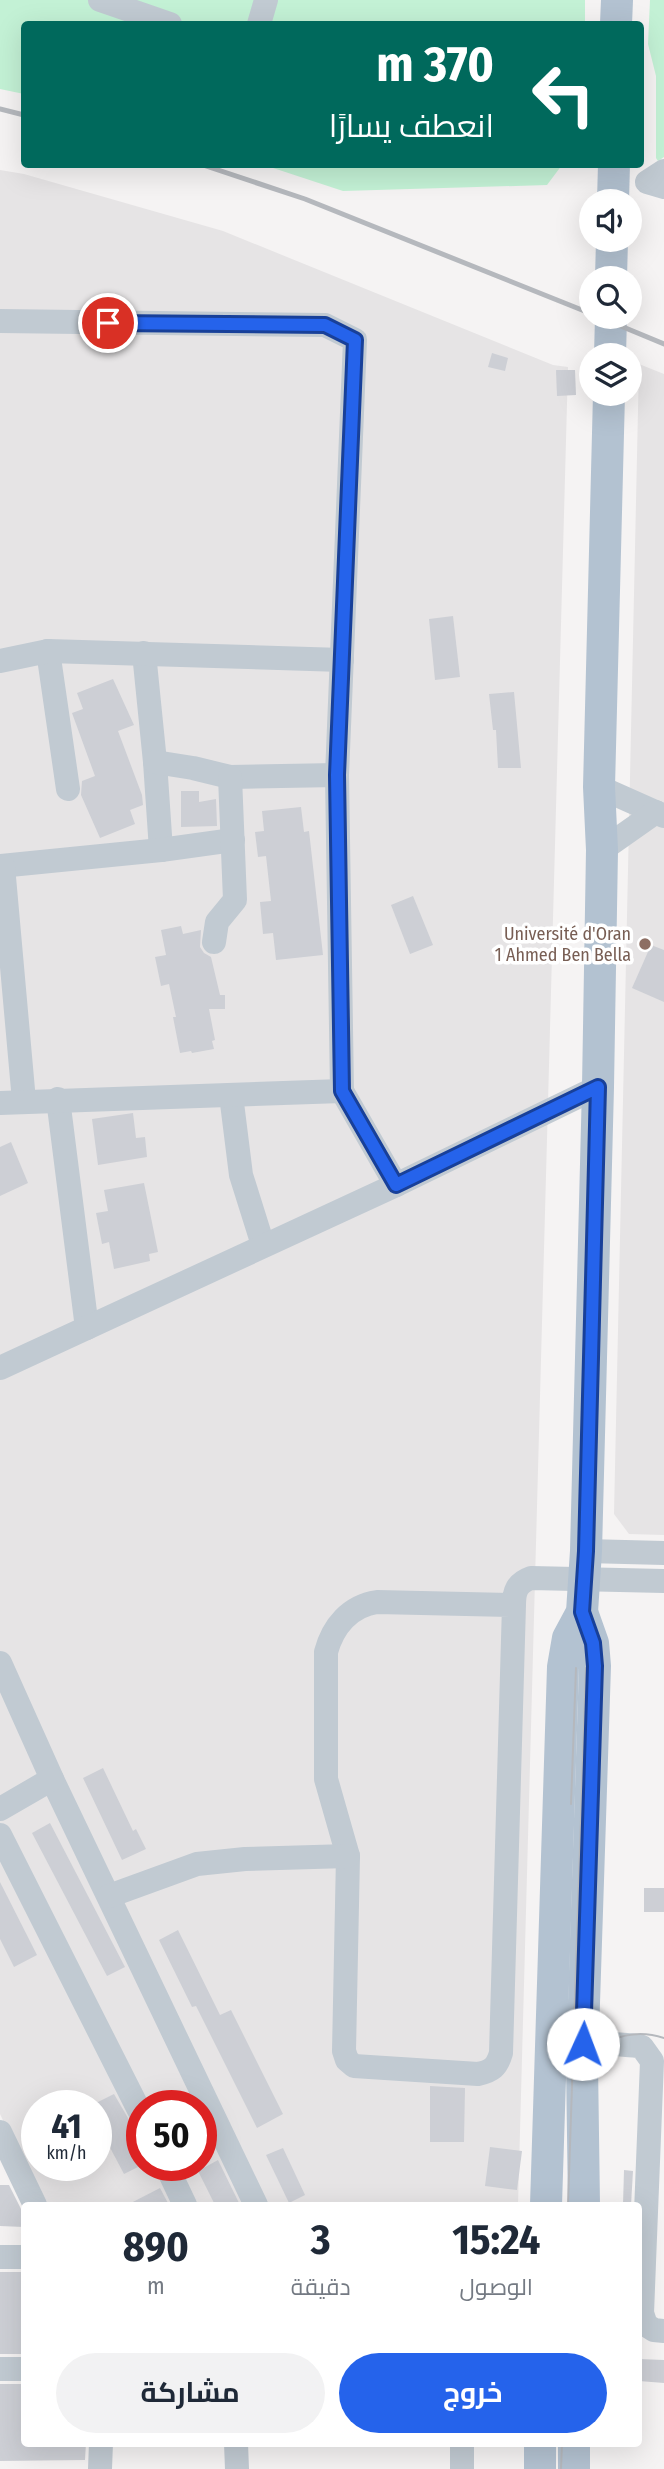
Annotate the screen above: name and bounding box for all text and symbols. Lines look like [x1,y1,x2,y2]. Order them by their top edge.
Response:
text: 370 m [376,35,494,94]
icon: left [518,49,609,140]
text: انعطف يسارًا [329,107,494,145]
map controls [579,189,642,406]
button: sound [579,189,642,252]
button: search [579,266,642,329]
pin [78,293,138,353]
icon: arrive [89,304,127,342]
button: layers [579,343,642,406]
place label: Université d'Oran 1 Ahmed Ben Bella [495,923,631,966]
marker: Université d'Oran 1 Ahmed Ben Bella [637,936,653,952]
position arrow [546,2007,620,2081]
speed limit sign: 50 [126,2090,217,2181]
text: 41 [51,2105,82,2147]
text: km/h [46,2142,87,2164]
text: 3 [311,2215,331,2265]
text: 15:24 [452,2215,540,2265]
text: 890 [123,2222,189,2272]
text: m [147,2272,165,2300]
text: دقيقة [291,2273,351,2301]
text: الوصول [460,2273,533,2301]
button: مشاركة [56,2353,325,2433]
button: خروج [339,2353,607,2433]

